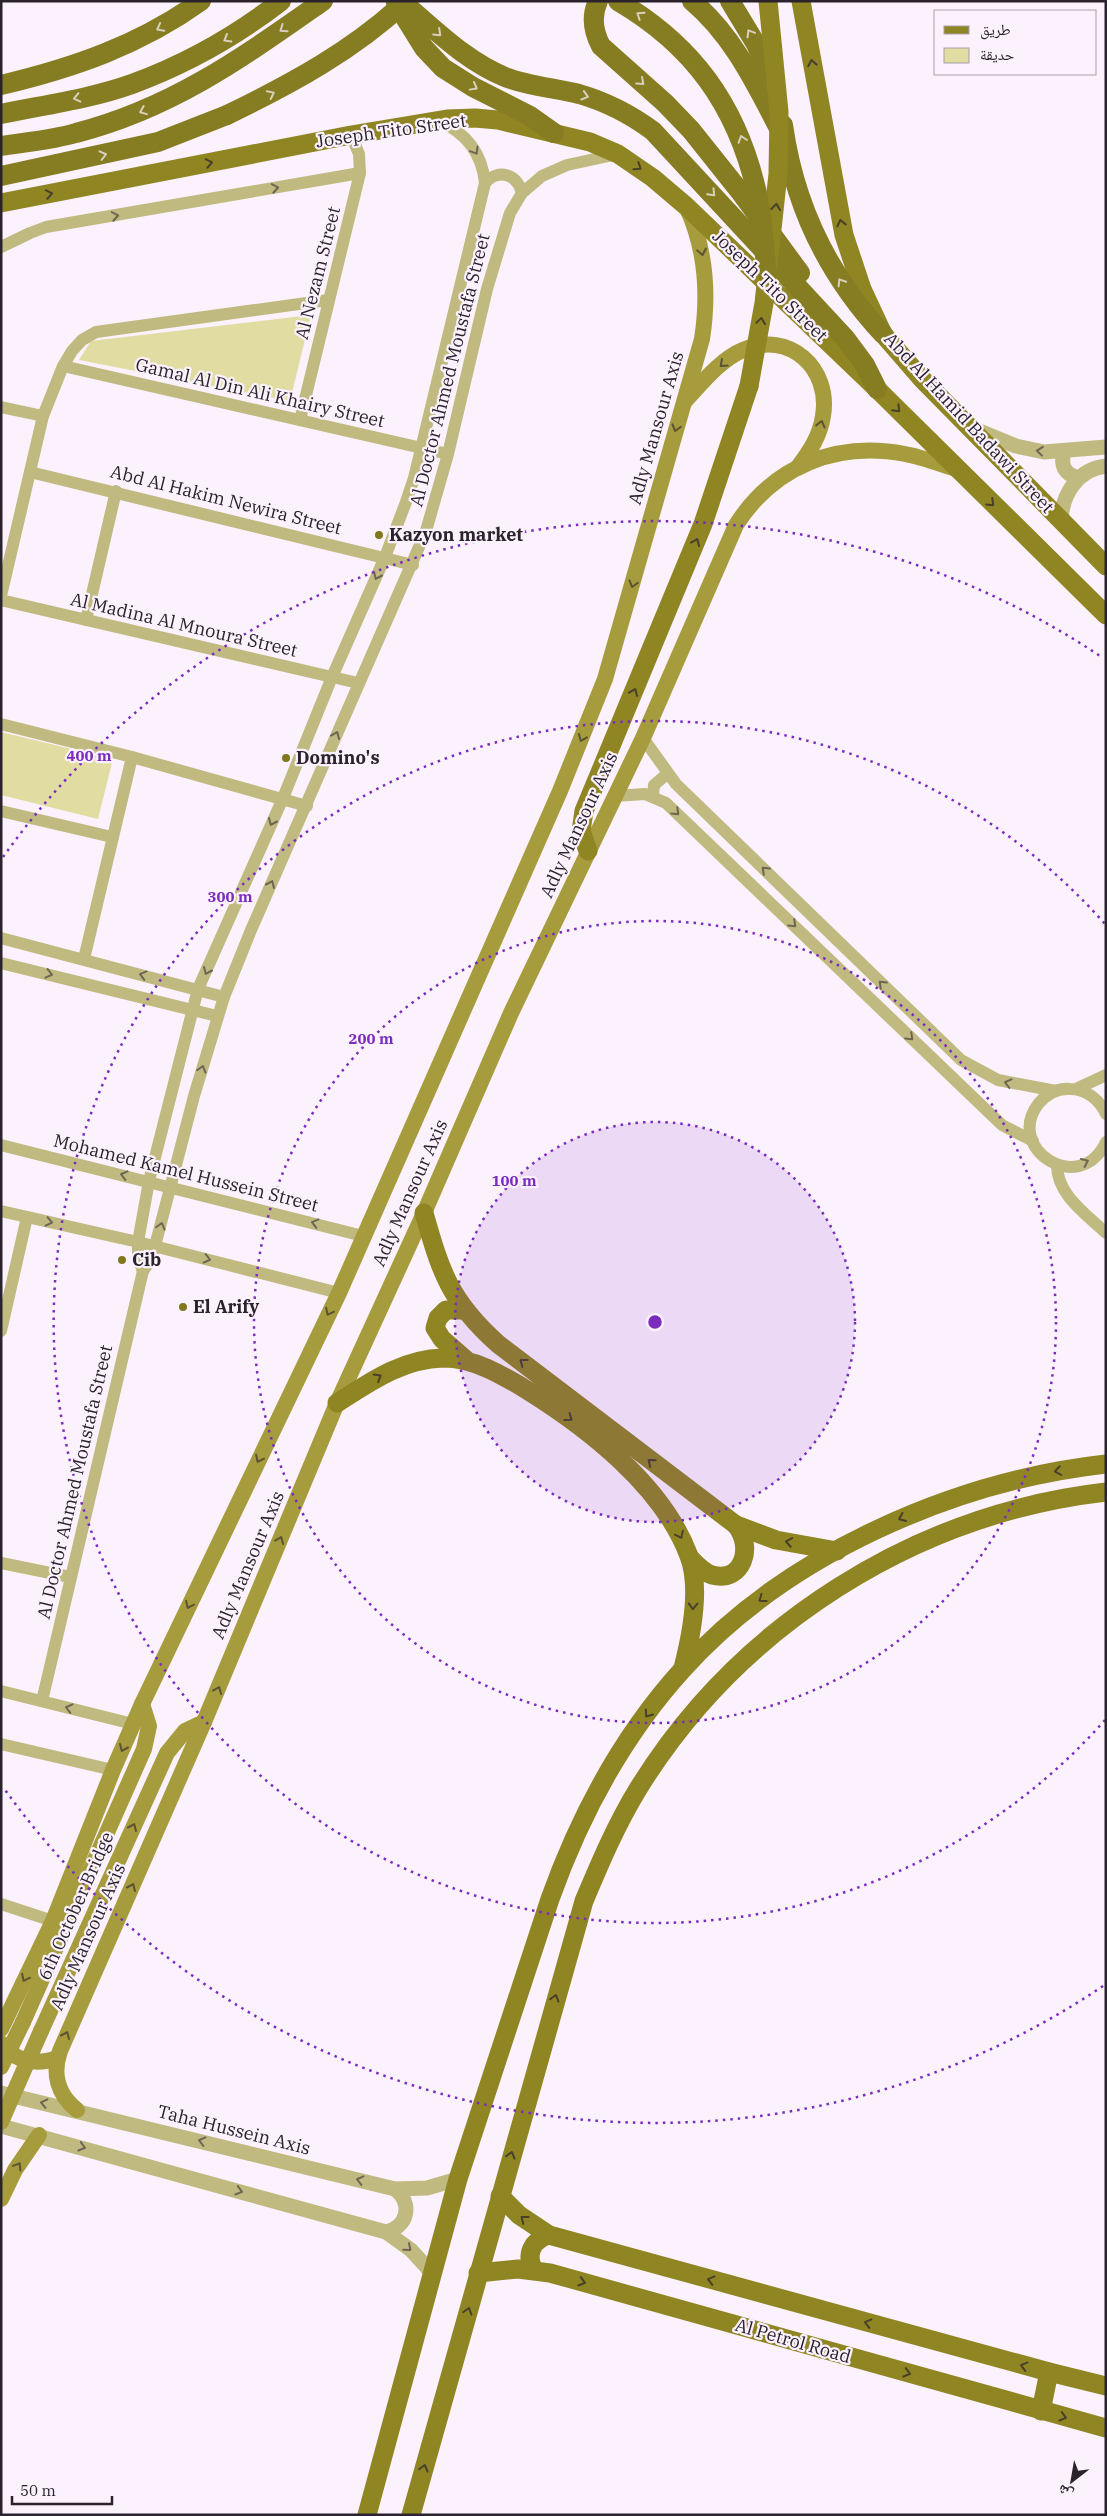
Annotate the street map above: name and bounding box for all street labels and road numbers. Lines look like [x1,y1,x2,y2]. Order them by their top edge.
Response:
street label: Joseph Tito Street [314,109,468,152]
street label: Al Nezam Street [290,204,345,342]
street label: Joseph Tito Street [708,225,833,347]
street label: Al Doctor Ahmed Moustafa Street [404,231,495,509]
street label: Abd Al Hamid Badawi Street [879,327,1059,518]
street label: Adly Mansour Axis [623,348,688,507]
street label: Gamal Al Din Ali Khairy Street [133,353,387,432]
street label: Abd Al Hakim Newira Street [108,460,344,539]
street label: Al Madina Al Mnoura Street [68,587,300,662]
street label: Adly Mansour Axis [535,748,622,901]
street label: Adly Mansour Axis [367,1116,452,1270]
street label: Mohamed Kamel Hussein Street [51,1128,321,1217]
street label: Al Doctor Ahmed Moustafa Street [32,1343,117,1621]
street label: Adly Mansour Axis [206,1487,289,1642]
street label: 6th October Bridge [33,1828,119,1984]
street label: Adly Mansour Axis [45,1860,130,2014]
street label: Taha Hussein Axis [155,2099,313,2160]
street label: Al Petrol Road [733,2313,854,2368]

